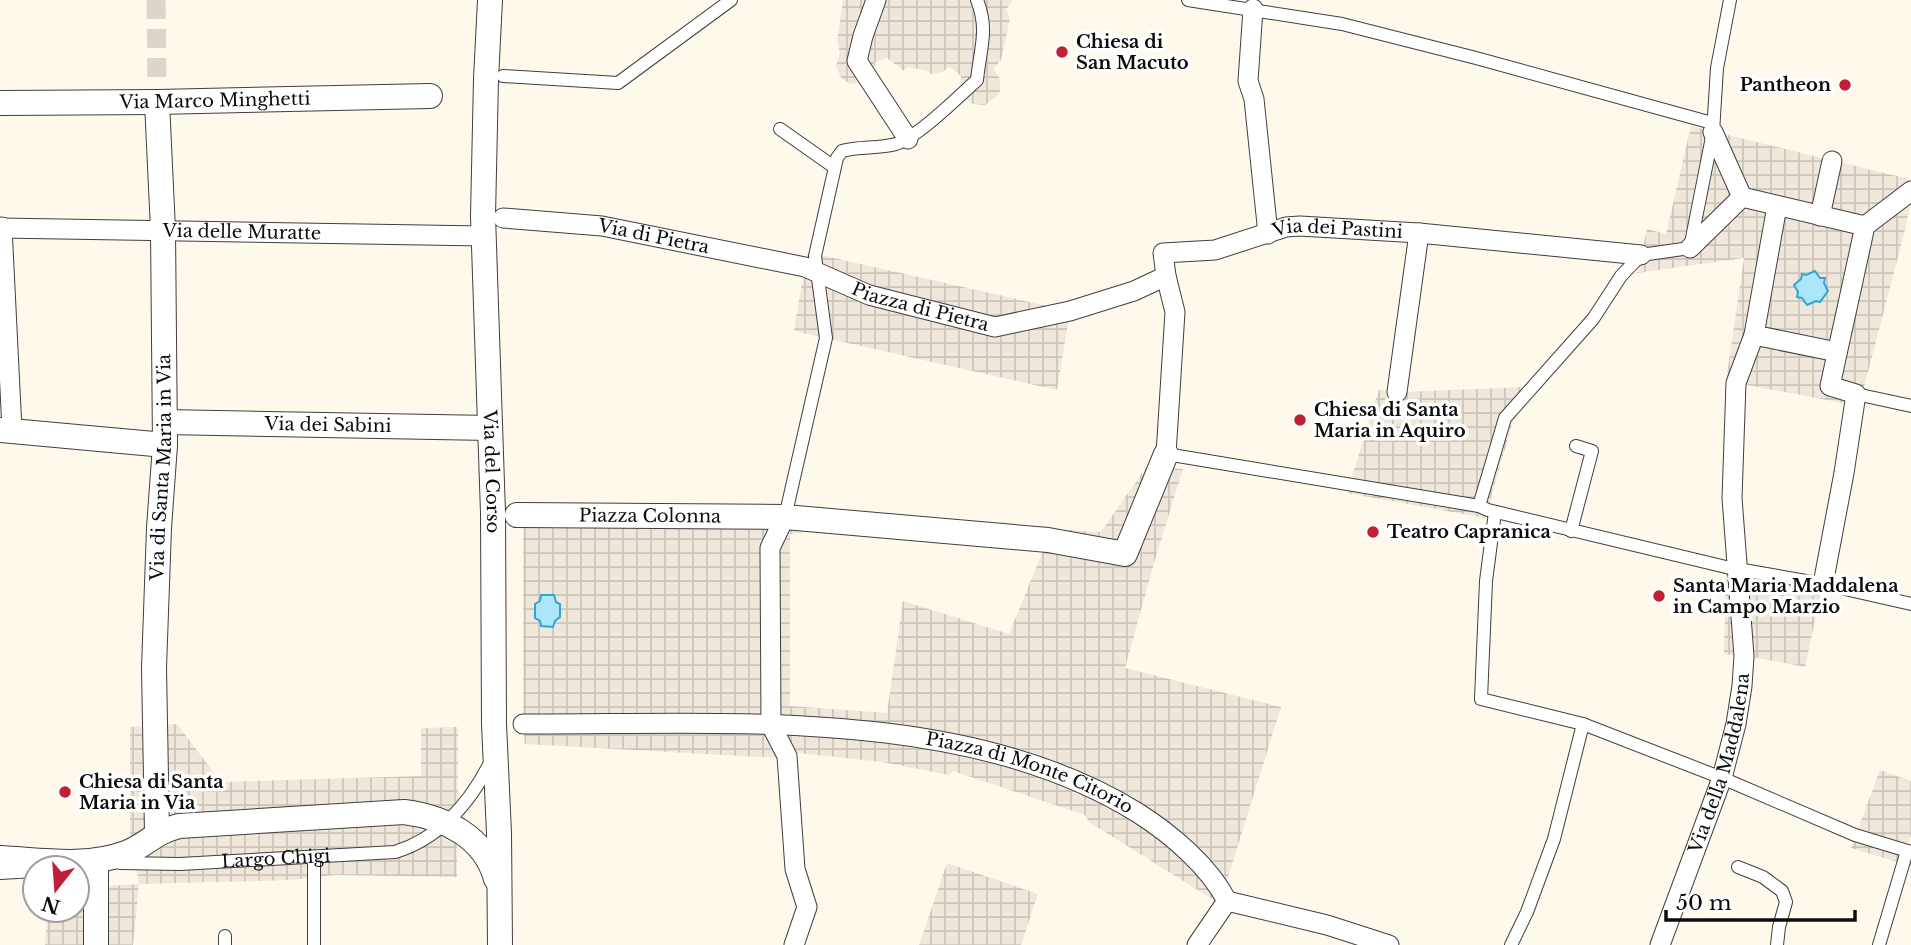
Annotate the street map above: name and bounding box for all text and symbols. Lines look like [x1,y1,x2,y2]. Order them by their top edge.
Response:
place label: Chiesa di San Macuto [1076,31,1189,74]
marker: Chiesa di San Macuto [1054,44,1070,60]
place label: Pantheon [1740,74,1831,96]
marker: Pantheon [1837,77,1853,93]
street label: Via Marco Minghetti [118,88,311,113]
street label: Via di Pietra [595,214,711,258]
street label: Via dei Pastini [1269,215,1403,243]
street label: Via delle Muratte [161,220,321,244]
street label: Piazza di Pietra [848,278,991,336]
street label: Via di Santa Maria in Via [146,354,176,582]
place label: Chiesa di Santa Maria in Aquiro [1314,399,1466,442]
street label: Via del Corso [479,409,504,533]
marker: Chiesa di Santa Maria in Aquiro [1292,412,1308,428]
street label: Via dei Sabini [263,413,392,437]
street label: Piazza Colonna [579,504,721,528]
place label: Teatro Capranica [1387,521,1551,543]
marker: Teatro Capranica [1365,524,1381,540]
place label: Santa Maria Maddalena in Campo Marzio [1673,575,1899,618]
marker: Santa Maria Maddalena in Campo Marzio [1651,588,1667,604]
street label: Via della Maddalena [1684,672,1754,857]
street label: Piazza di Monte Citorio [924,728,1137,818]
place label: Chiesa di Santa Maria in Via [79,771,224,814]
marker: Chiesa di Santa Maria in Via [57,784,73,800]
street label: Largo Chigi [221,845,331,873]
north arrow [21,854,91,924]
scale bar [1666,878,1855,922]
text: 50 m [1676,890,1732,916]
text: N [39,891,63,918]

